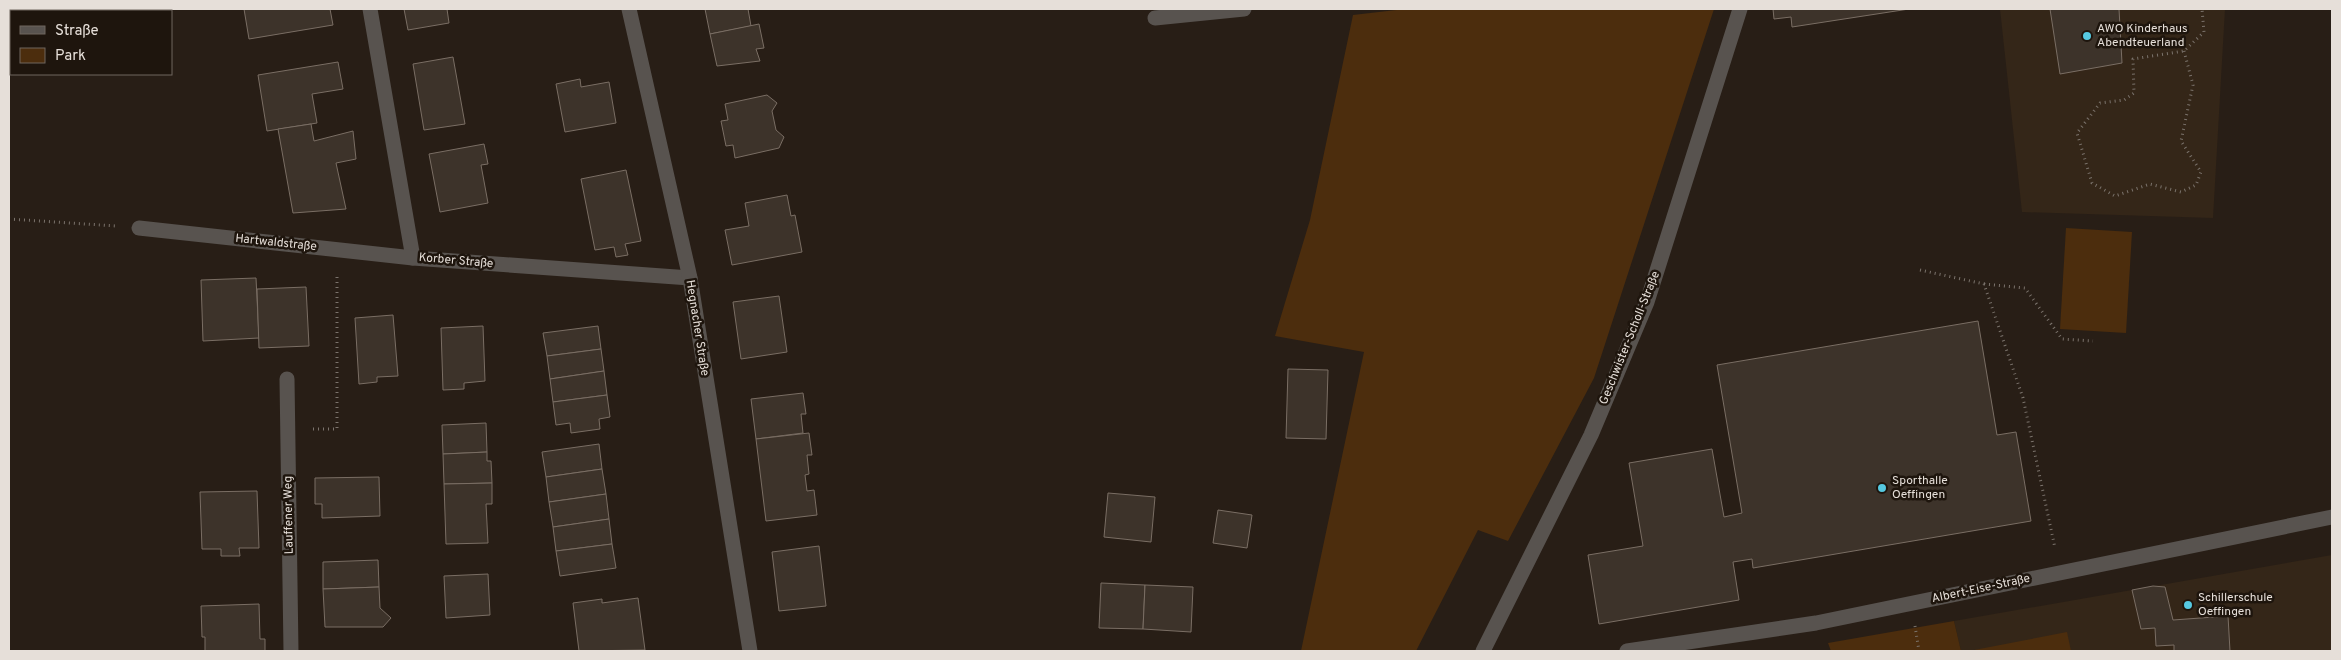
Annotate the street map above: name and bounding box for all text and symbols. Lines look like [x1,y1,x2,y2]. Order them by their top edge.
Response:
legend [10,10,172,75]
place label: AWO Kinderhaus Abendteuerland [2097,21,2188,51]
text: Straße [55,22,99,41]
marker: AWO Kinderhaus Abendteuerland [2081,30,2093,42]
text: Park [55,47,86,66]
street label: Hartwaldstraße [235,231,317,255]
street label: Korber Straße [418,250,494,272]
street label: Geschwister-Scholl-Straße [1596,269,1664,407]
street label: Hegnacher Straße [681,279,713,377]
place label: Sporthalle Oeffingen [1892,473,1948,503]
street label: Lauffener Weg [280,476,298,554]
marker: Sporthalle Oeffingen [1876,482,1888,494]
street label: Albert-Eise-Straße [1930,571,2032,607]
place label: Schillerschule Oeffingen [2198,590,2273,620]
marker: Schillerschule Oeffingen [2182,599,2194,611]

